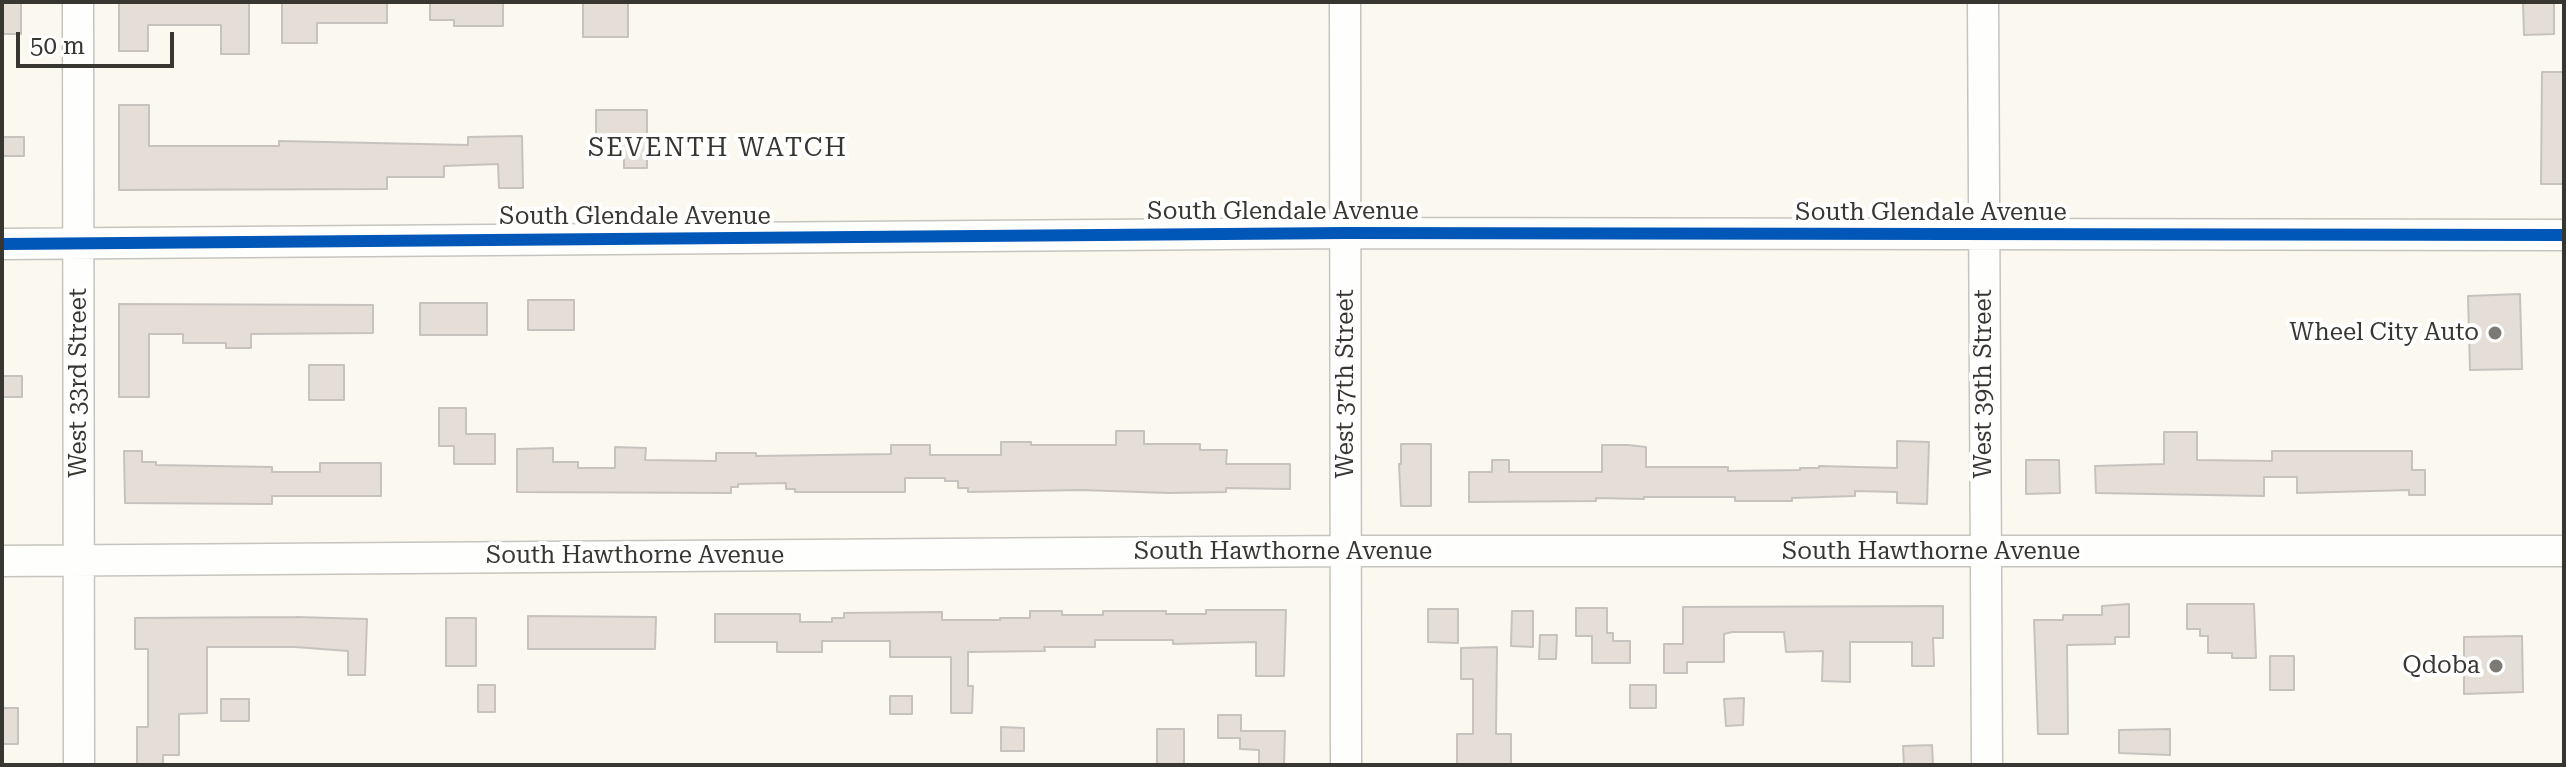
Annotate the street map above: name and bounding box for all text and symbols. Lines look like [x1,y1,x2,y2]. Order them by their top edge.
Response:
scale bar [20,16,178,66]
text: 50 m [30,32,85,60]
district label: SEVENTH WATCH [588,132,848,164]
street label: South Glendale Avenue [1147,198,1419,226]
street label: South Glendale Avenue [1795,199,2067,227]
street label: South Glendale Avenue [499,203,771,231]
street label: West 33rd Street [65,288,93,478]
street label: West 37th Street [1332,289,1360,479]
street label: West 39th Street [1970,289,1998,479]
place label: Wheel City Auto [2290,319,2479,347]
marker: Wheel City Auto [2486,324,2504,342]
street label: South Hawthorne Avenue [1134,538,1432,566]
street label: South Hawthorne Avenue [1782,538,2080,566]
street label: South Hawthorne Avenue [486,542,784,570]
place label: Qdoba [2402,652,2480,680]
marker: Qdoba [2487,657,2505,675]

